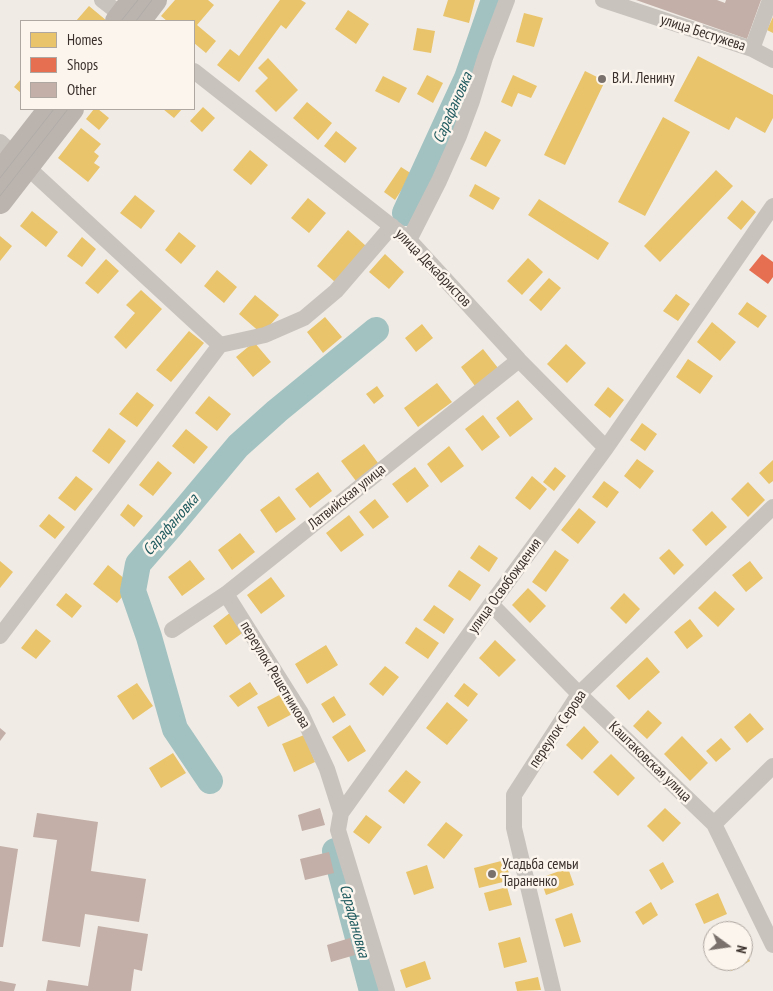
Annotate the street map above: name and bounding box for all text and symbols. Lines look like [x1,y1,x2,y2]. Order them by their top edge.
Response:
street label: улица Бестужева [658,11,748,55]
legend [20,20,195,110]
text: Homes [67,30,103,49]
text: Shops [67,55,98,74]
water label: Сарафановка [429,70,477,146]
place label: В.И. Ленину [612,70,675,88]
marker: В.И. Ленину [596,73,608,85]
text: Other [67,80,96,99]
street label: улица Декабристов [391,225,475,311]
street label: Латвийская улица [305,460,389,534]
water label: Сарафановка [139,490,203,560]
street label: улица Освобождения [465,535,545,637]
street label: переулок Решетникова [236,618,314,732]
street label: переулок Серова [525,687,591,771]
street label: Каштаковская улица [605,718,695,806]
place label: Усадьба семьи Тараненко [502,856,578,891]
marker: Усадьба семьи Тараненко [486,868,498,880]
water label: Сарафановка [335,882,373,960]
north arrow [703,921,753,971]
text: N [732,944,751,955]

